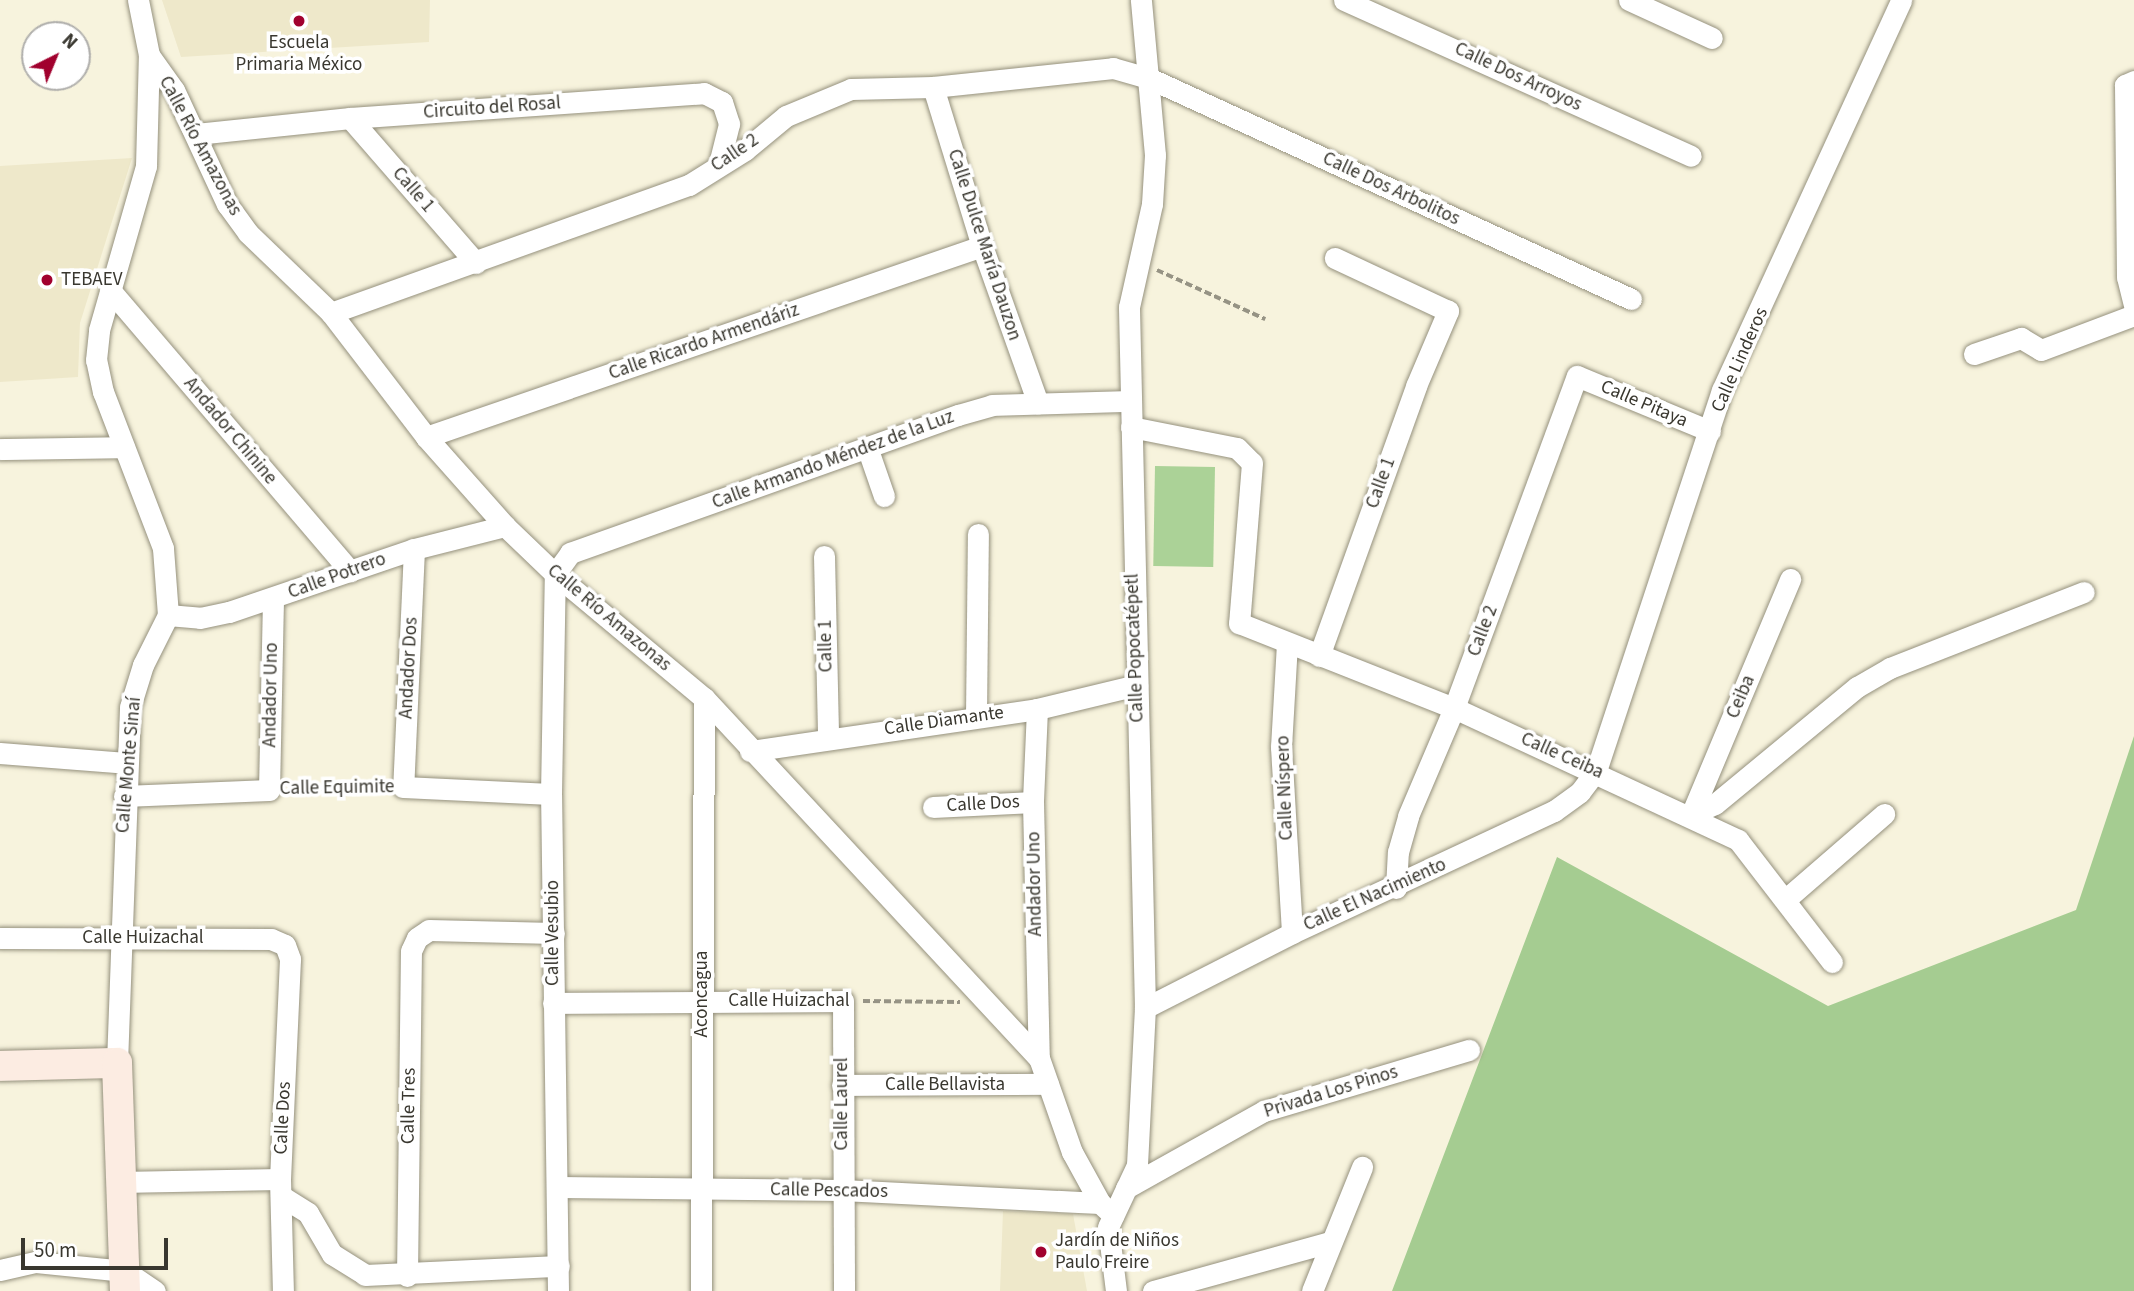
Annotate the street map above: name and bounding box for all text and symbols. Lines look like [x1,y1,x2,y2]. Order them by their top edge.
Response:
marker: Escuela Primaria México [291,13,307,29]
north arrow [21,21,91,91]
text: N [55,28,83,56]
place label: Escuela Primaria México [236,32,362,76]
street label: Calle Dos Arroyos [1451,38,1585,116]
street label: Calle Río Amazonas [154,72,246,220]
street label: Circuito del Rosal [423,92,561,124]
street label: Calle 2 [707,129,763,177]
street label: Calle Dulce María Dauzon [942,146,1026,344]
street label: Calle Dos Arbolitos [1319,147,1463,231]
street label: Calle 1 [387,163,439,217]
place label: TEBAEV [61,269,122,291]
marker: TEBAEV [39,272,55,288]
street label: Calle Ricardo Armendáriz [606,299,802,385]
street label: Calle Linderos [1707,304,1773,416]
street label: Andador Chinine [179,373,281,489]
street label: Calle Pitaya [1597,375,1691,433]
street label: Calle Armando Méndez de la Luz [709,406,957,514]
street label: Calle 1 [1361,454,1401,512]
street label: Calle Potrero [285,548,389,604]
street label: Calle Río Amazonas [542,560,676,676]
street label: Calle Popocatépetl [1121,573,1149,723]
street label: Calle 2 [1463,602,1503,660]
street label: Andador Dos [395,616,423,720]
street label: Calle 1 [814,619,838,673]
street label: Andador Uno [259,642,283,748]
street label: Ceiba [1722,672,1760,722]
street label: Calle Monte Sinaí [112,696,146,834]
street label: Calle Diamante [883,701,1005,741]
street label: Calle Ceiba [1517,728,1607,784]
street label: Calle Níspero [1272,735,1298,841]
street label: Calle Equimite [279,776,395,800]
street label: Calle Dos [946,791,1020,817]
street label: Andador Uno [1023,831,1047,937]
street label: Calle El Nacimiento [1300,853,1450,937]
street label: Calle Vesubio [542,880,564,986]
street label: Calle Huizachal [82,927,204,949]
street label: Aconcagua [691,951,713,1037]
street label: Calle Huizachal [728,990,850,1012]
street label: Calle Laurel [831,1057,853,1151]
street label: Privada Los Pinos [1261,1061,1401,1123]
street label: Calle Tres [397,1068,421,1144]
street label: Calle Bellavista [885,1074,1005,1096]
street label: Calle Dos [270,1081,296,1155]
street label: Calle Pescados [770,1179,888,1203]
scale bar [24,1224,172,1268]
place label: Jardín de Niños Paulo Freire [1055,1230,1179,1274]
text: 50 m [34,1235,76,1265]
marker: Jardín de Niños Paulo Freire [1033,1244,1049,1260]

